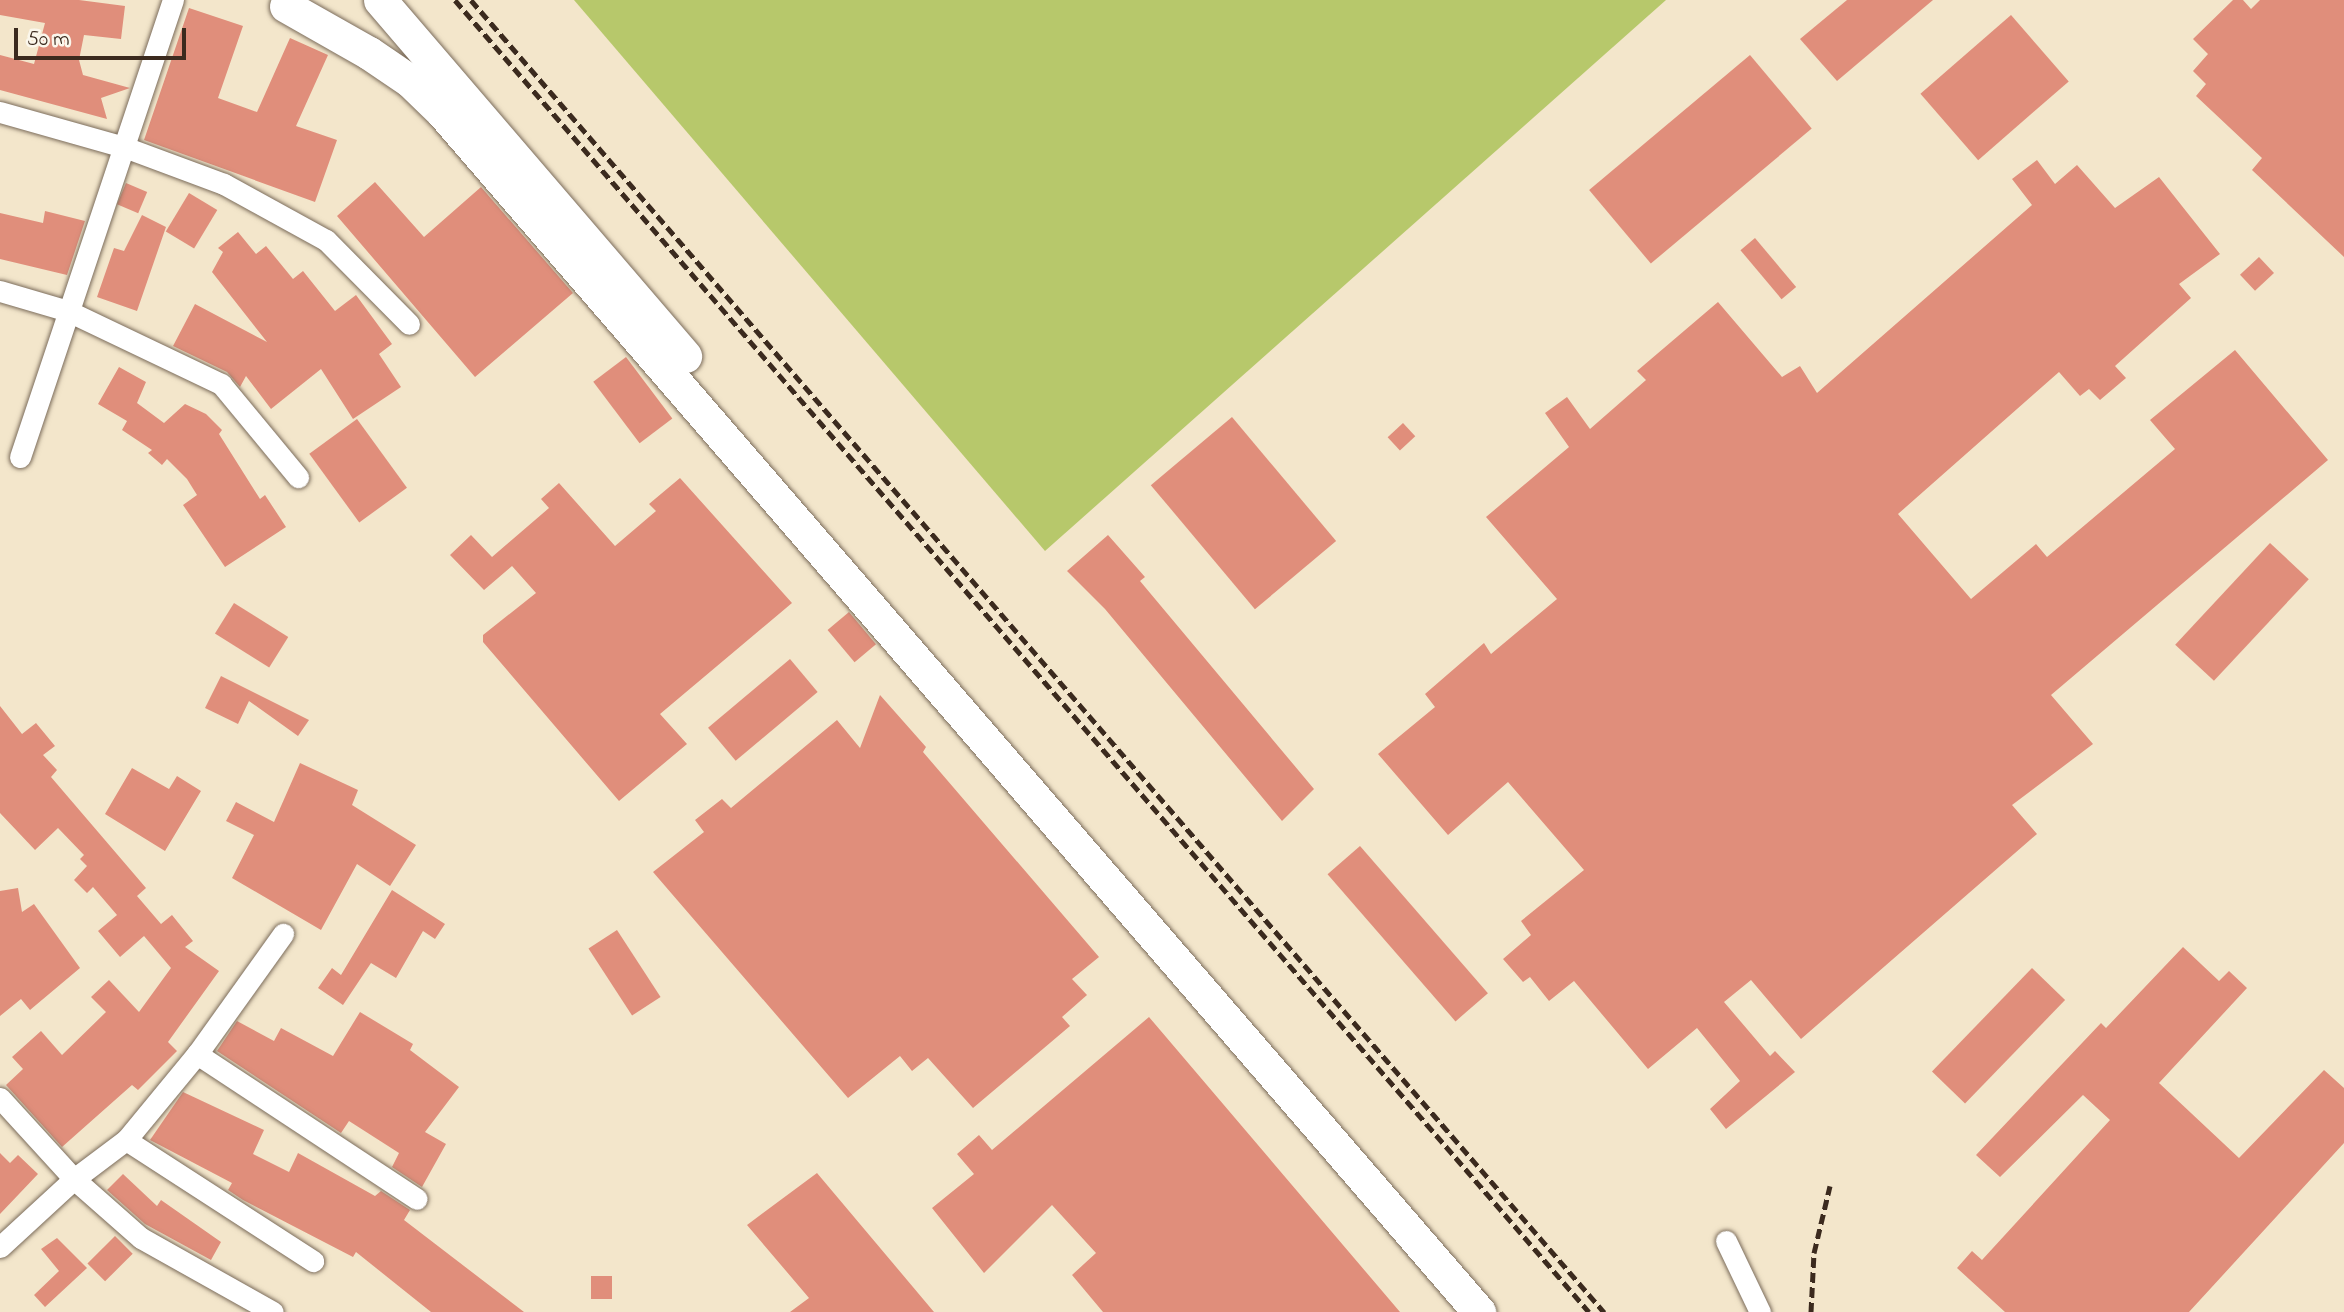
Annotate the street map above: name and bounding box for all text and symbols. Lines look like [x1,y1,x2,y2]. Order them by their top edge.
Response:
scale bar [18,14,189,58]
text: 50 m [27,25,70,55]

